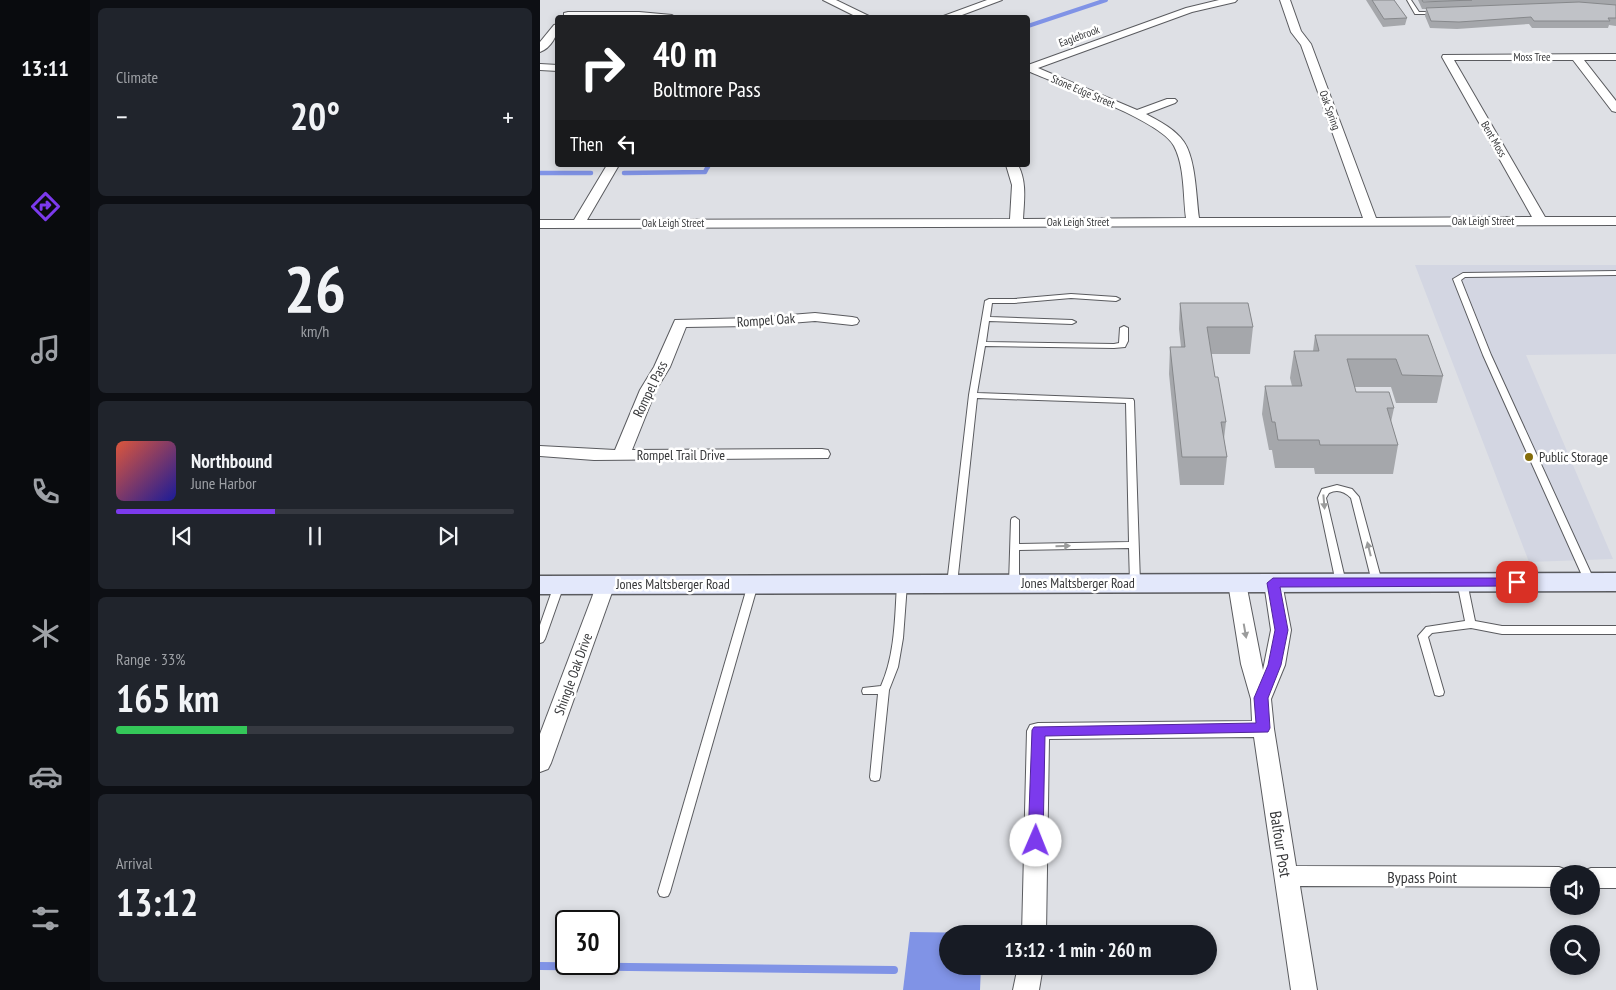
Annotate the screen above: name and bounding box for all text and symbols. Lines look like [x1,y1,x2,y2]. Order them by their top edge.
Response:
street label: Eaglebrook [1057,22,1102,50]
text: 40 m [653,31,717,77]
icon: right [570,35,635,100]
street label: Moss Tree [1513,50,1551,64]
text: 13:11 [21,54,69,82]
text: Climate [116,67,158,87]
street label: Stone Edge Street [1049,71,1117,111]
text: Boltmore Pass [653,75,761,103]
street label: Oak Spring [1316,88,1344,132]
text: 20° [290,91,340,140]
text: − [116,98,128,135]
text: + [502,98,514,135]
street label: Bent Moss [1478,119,1510,160]
icon: left [613,130,641,158]
text: Then [570,132,603,156]
icon: directions [28,189,63,224]
street label: Oak Leigh Street [1452,214,1514,228]
street label: Oak Leigh Street [1047,215,1109,229]
street label: Oak Leigh Street [642,216,704,230]
text: 26 [284,246,346,330]
street label: Rompel Oak [736,309,796,331]
text: km/h [301,321,329,341]
icon: music [28,332,63,367]
street label: Rompel Pass [629,358,671,420]
street label: Rompel Trail Drive [637,446,725,464]
place label: Public Storage [1539,448,1608,466]
text: Northbound [191,449,272,473]
marker: Public Storage [1523,451,1535,463]
text: June Harbor [191,473,256,493]
icon: phone [28,474,63,509]
one-way arrow [1320,494,1328,510]
icon: previous [168,522,196,550]
icon: pause [301,522,329,550]
icon: next [434,522,462,550]
one-way arrow [1055,542,1071,550]
one-way arrow [1365,542,1373,557]
pin [1496,561,1538,603]
icon: arrive [1503,568,1531,596]
street label: Jones Maltsberger Road [1020,574,1135,592]
street label: Jones Maltsberger Road [615,575,730,593]
icon: climate [28,616,63,651]
one-way arrow [1242,623,1250,639]
street label: Shingle Oak Drive [550,630,596,718]
text: Range · 33% [116,649,185,669]
text: 165 km [116,673,219,722]
icon: car [28,759,63,794]
street label: Balfour Post [1266,809,1296,879]
position arrow [1009,814,1061,866]
text: Arrival [116,853,152,873]
map controls [1550,865,1600,975]
button: sound [1550,865,1600,915]
street label: Bypass Point [1387,867,1457,887]
text: 13:12 [116,877,198,926]
icon: filters [28,901,63,936]
speed limit sign: 30 [555,910,620,975]
button: search [1550,925,1600,975]
text: 13:12 · 1 min · 260 m [1005,938,1151,962]

